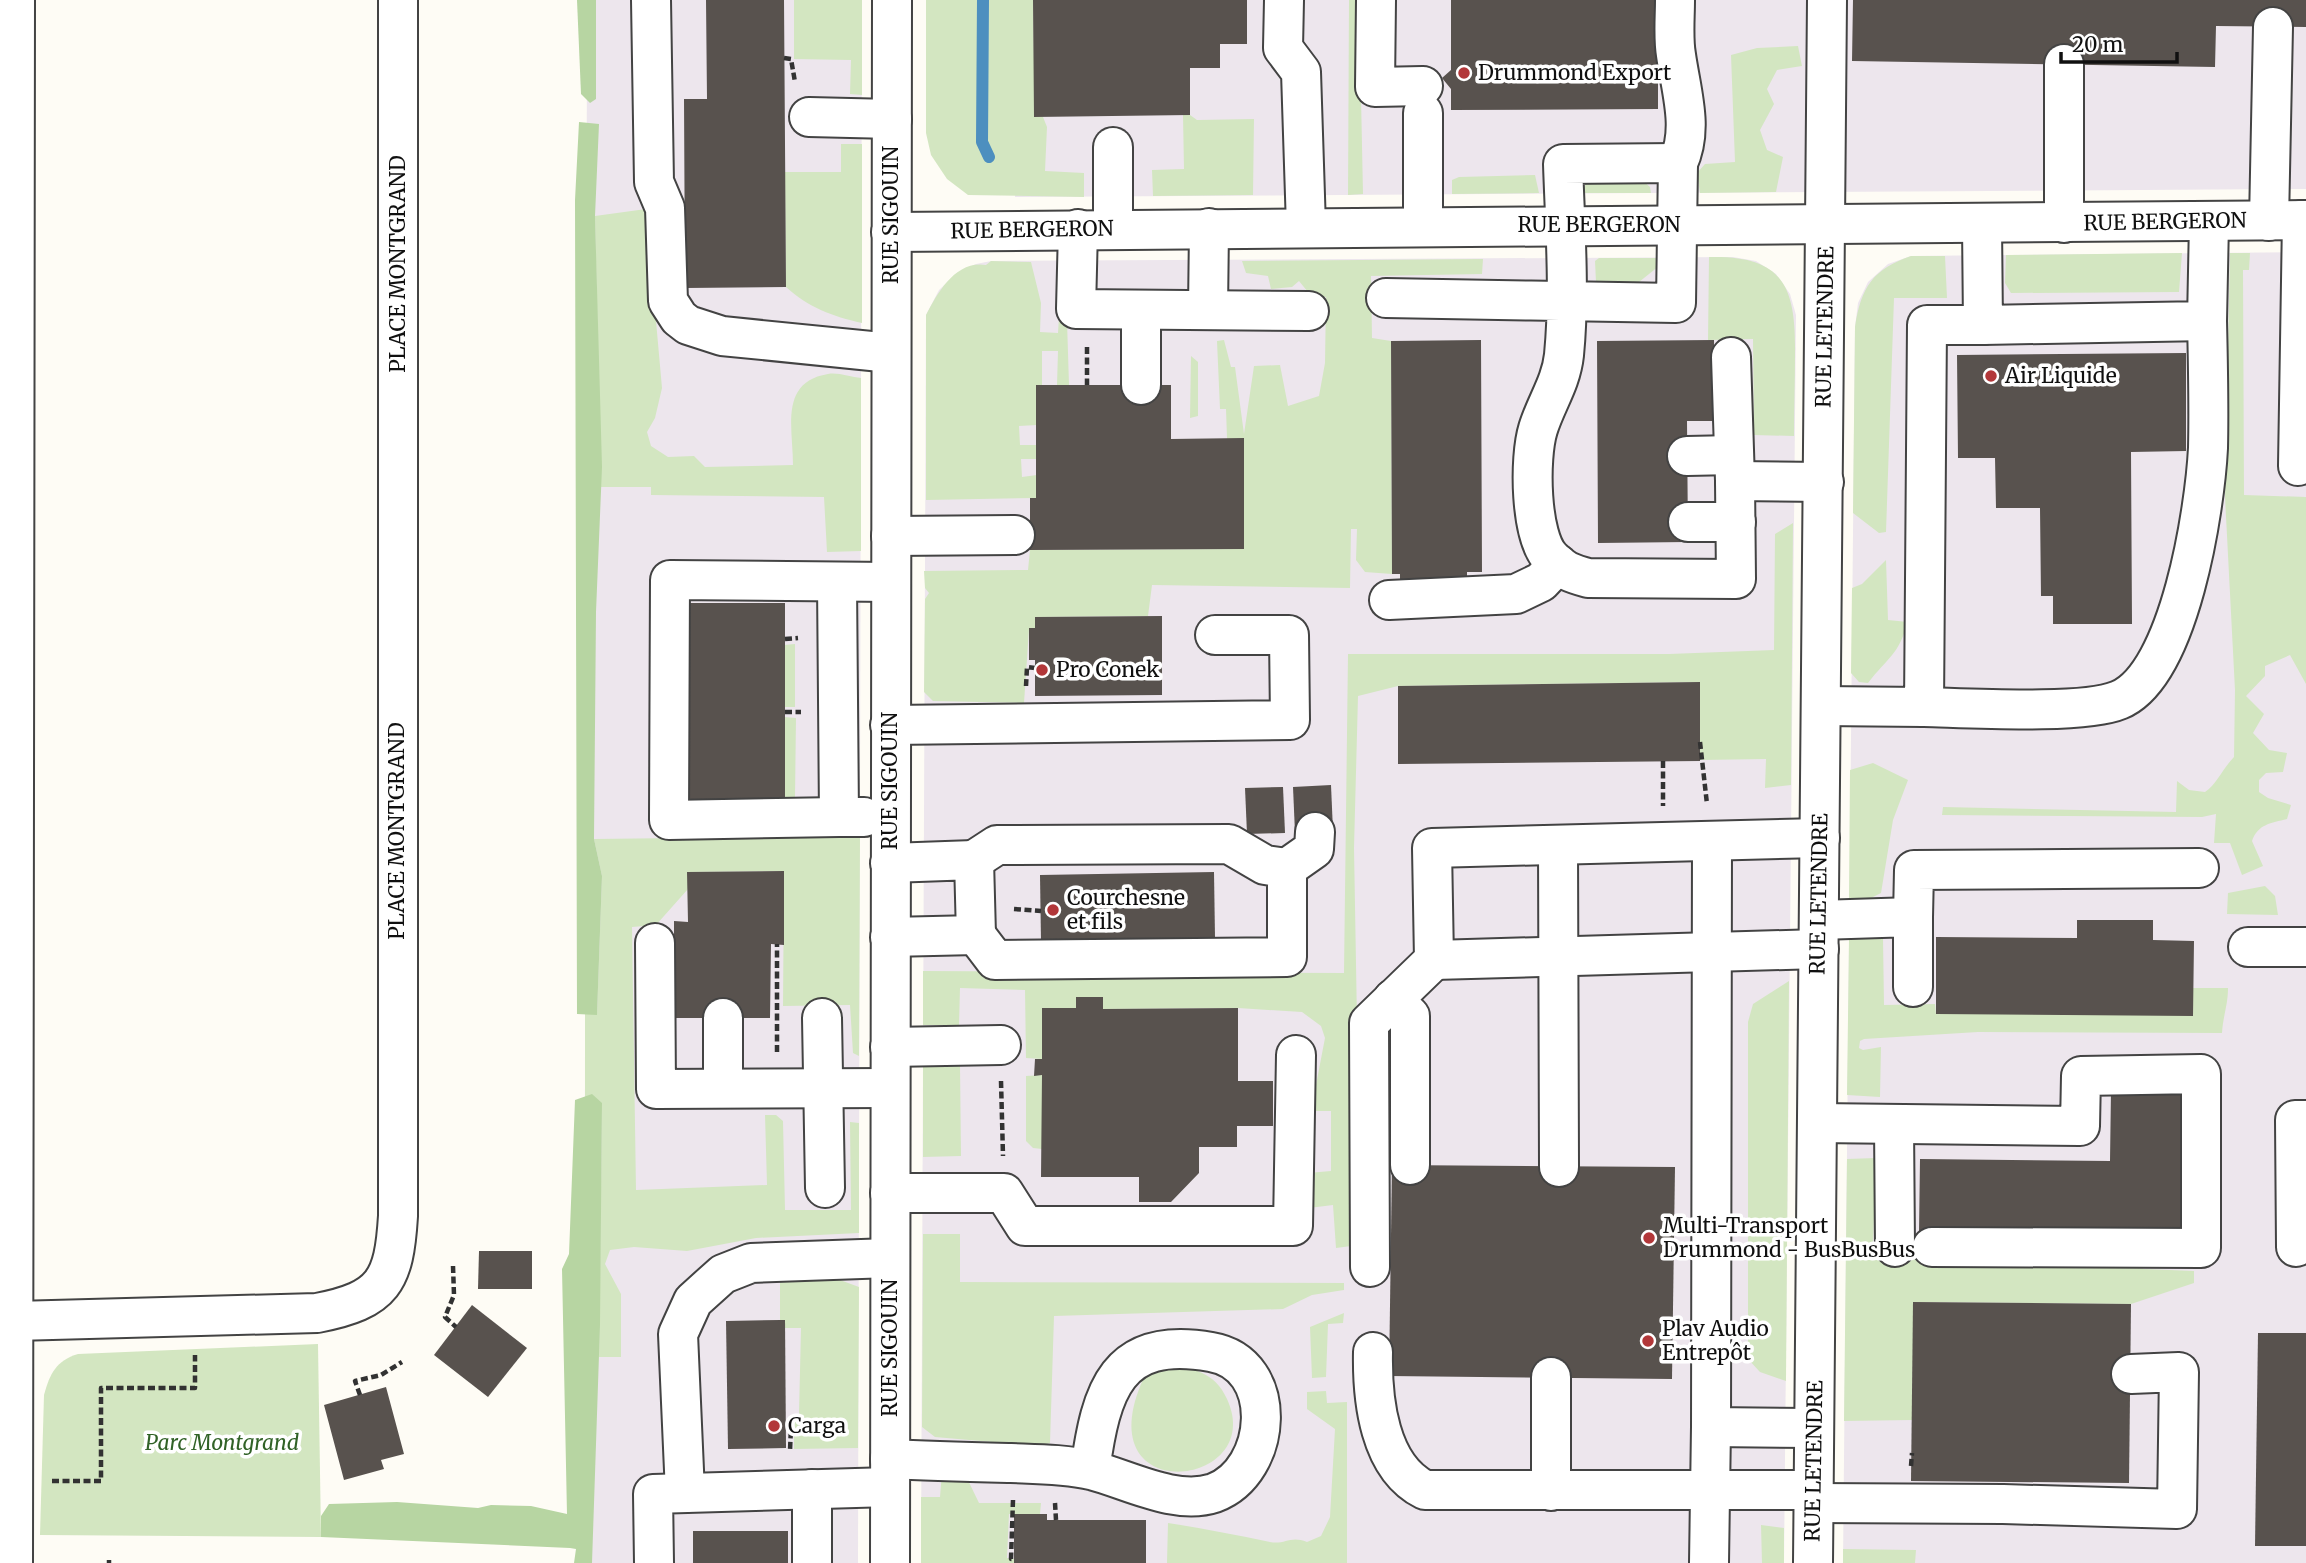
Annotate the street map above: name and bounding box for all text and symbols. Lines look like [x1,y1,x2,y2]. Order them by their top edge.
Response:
scale bar [2061,21,2176,65]
text: 20 m [2072,31,2124,58]
place label: Drummond Export [1478,59,1671,86]
marker: Drummond Export [1456,65,1472,81]
street label: RUE SIGOUIN [877,146,904,284]
street label: PLACE MONTGRAND [384,155,411,373]
street label: RUE BERGERON [2083,207,2247,236]
street label: RUE BERGERON [1517,211,1681,238]
street label: RUE BERGERON [950,215,1114,244]
street label: RUE LETENDRE [1810,245,1839,408]
place label: Air Liquide [2004,362,2117,389]
marker: Air Liquide [1983,368,1999,384]
place label: Pro Conek [1056,656,1160,683]
marker: Pro Conek [1034,662,1050,678]
street label: RUE SIGOUIN [876,712,903,850]
street label: PLACE MONTGRAND [383,722,410,940]
street label: RUE LETENDRE [1804,812,1833,975]
place label: Courchesne et fils [1067,884,1185,935]
marker: Courchesne et fils [1045,902,1061,918]
place label: Multi-Transport Drummond - BusBusBus [1663,1212,1915,1263]
marker: Multi-Transport Drummond - BusBusBus [1641,1230,1657,1246]
street label: RUE SIGOUIN [876,1279,903,1417]
place label: Plav Audio Entrepôt [1662,1315,1769,1366]
marker: Plav Audio Entrepôt [1640,1333,1656,1349]
street label: RUE LETENDRE [1799,1379,1828,1542]
place label: Carga [788,1412,846,1439]
marker: Carga [766,1418,782,1434]
park label: Parc Montgrand [145,1429,299,1456]

